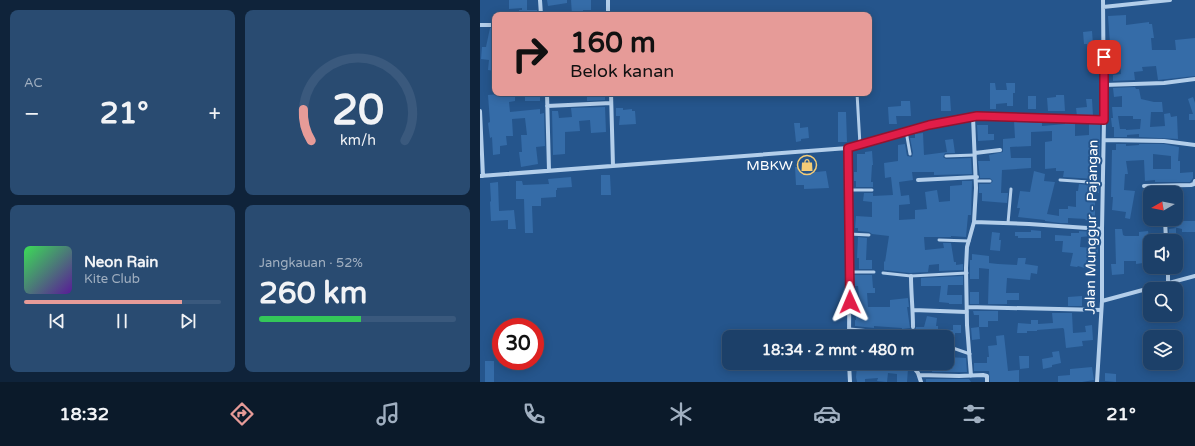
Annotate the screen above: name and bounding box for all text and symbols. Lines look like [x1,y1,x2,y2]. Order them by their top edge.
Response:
text: 160 m [570,26,656,60]
icon: right [504,28,556,80]
pin [1087,40,1121,74]
icon: arrive [1093,46,1115,68]
text: Belok kanan [570,60,674,82]
text: AC [24,75,43,91]
text: 20 [331,85,384,135]
text: 21° [100,95,149,132]
text: − [24,101,40,127]
text: + [209,101,221,127]
text: km/h [340,131,375,148]
street label: Jalan Munggur - Pajangan [1081,139,1102,315]
shop icon: MBKW [796,154,818,176]
place label: MBKW [746,157,793,174]
north arrow [1143,186,1183,226]
map controls [1143,186,1183,370]
button: sound [1143,234,1183,274]
text: Neon Rain [84,253,158,271]
text: Jangkauan · 52% [259,255,363,271]
text: Kite Club [84,271,140,287]
text: 260 km [259,275,367,312]
position arrow [829,281,871,323]
button: search [1143,282,1183,322]
icon: previous [46,310,68,332]
icon: pause [111,310,133,332]
icon: next [177,310,199,332]
speed limit sign: 30 [492,318,544,370]
button: layers [1143,330,1183,370]
text: 18:34 · 2 mnt · 480 m [762,341,914,359]
icon: directions [228,400,256,428]
icon: music [374,400,402,428]
icon: phone [520,400,548,428]
icon: climate [667,400,695,428]
icon: car [813,400,841,428]
icon: filters [960,400,988,428]
text: 18:32 [59,403,109,425]
text: 21° [1106,403,1136,425]

